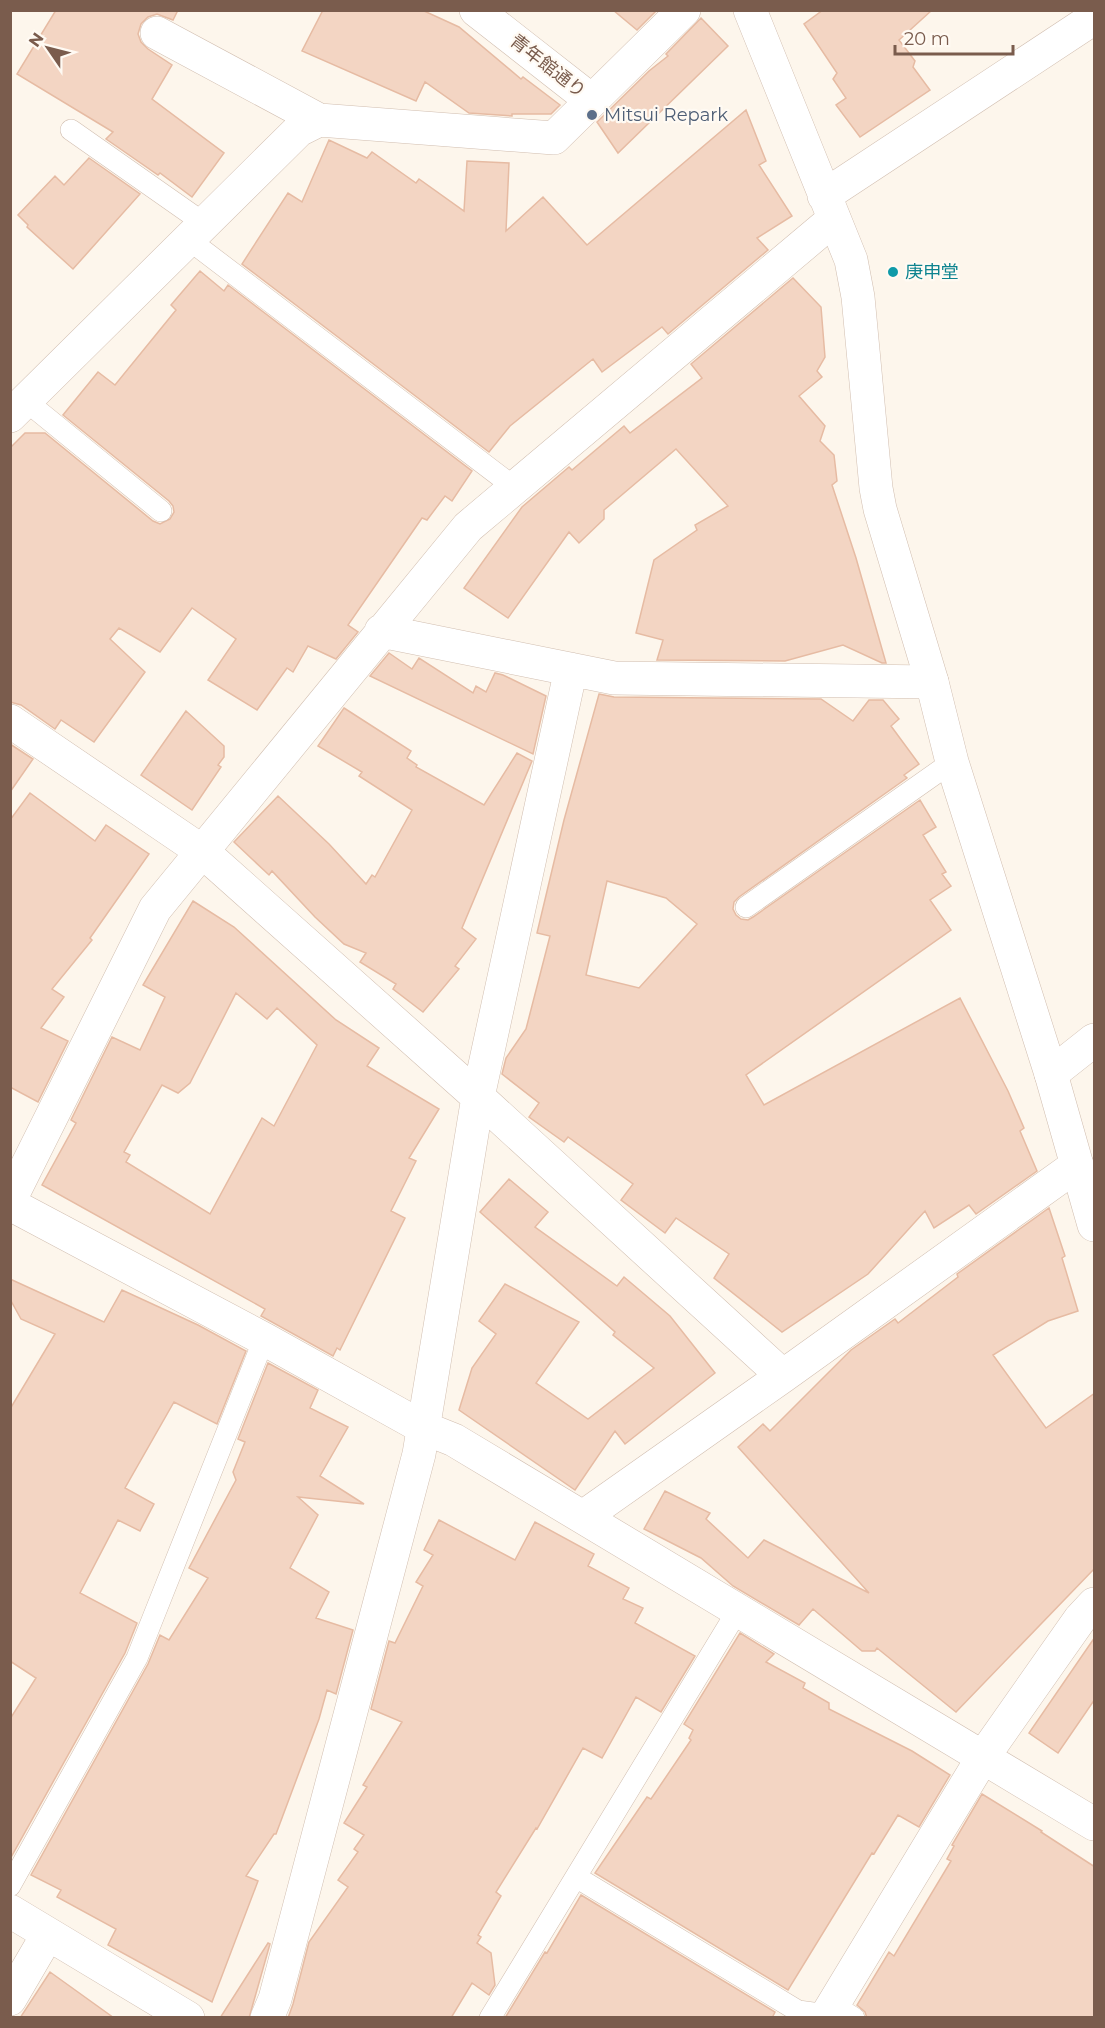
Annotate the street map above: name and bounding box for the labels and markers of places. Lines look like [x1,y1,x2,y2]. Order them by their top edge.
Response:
place label: Mitsui Repark [604,104,728,126]
marker: Mitsui Repark [585,108,599,122]
place label: 庚申堂 [905,261,959,283]
marker: 庚申堂 [886,265,900,279]

